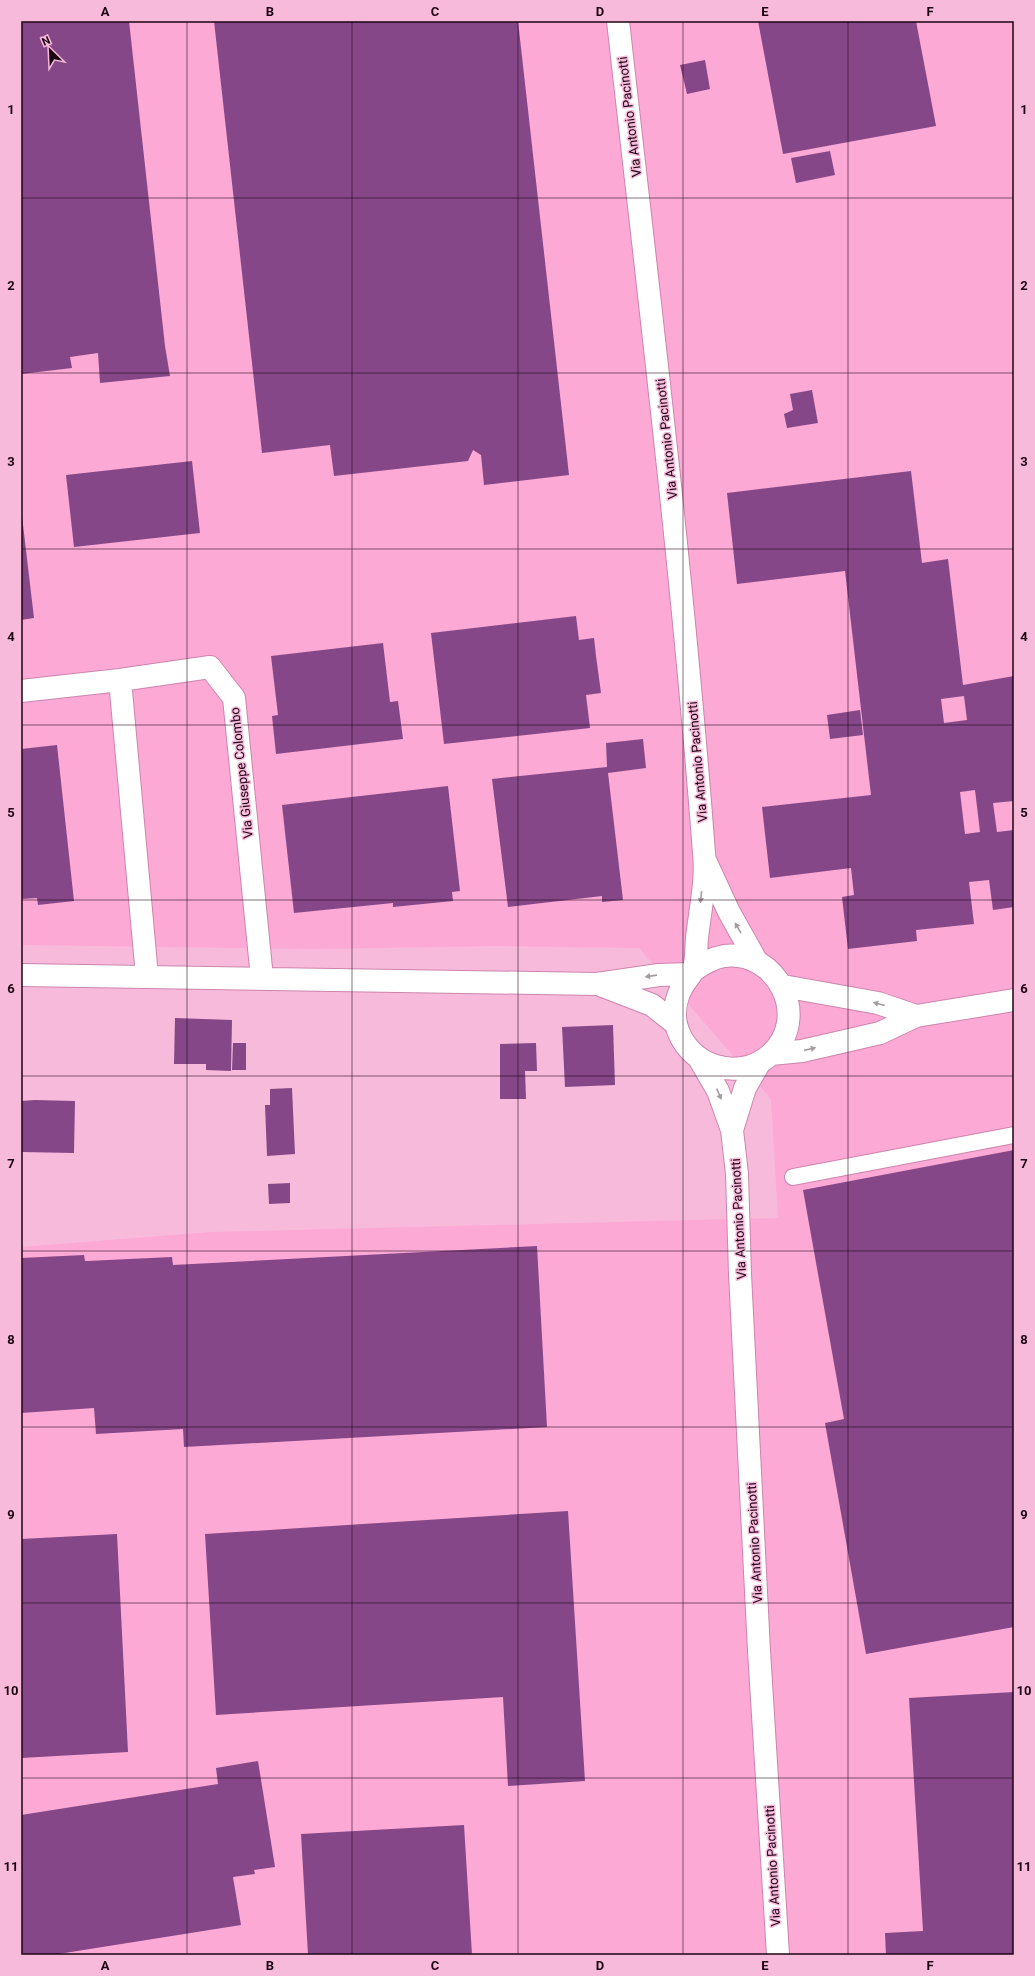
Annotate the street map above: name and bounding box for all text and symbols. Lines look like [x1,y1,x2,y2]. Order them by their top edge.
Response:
text: A [101,4,110,19]
text: B [266,4,274,19]
text: C [431,4,440,19]
text: D [596,4,604,19]
text: E [761,4,769,19]
text: F [926,4,934,19]
north arrow [30,30,70,70]
text: N [40,34,53,49]
street label: Via Antonio Pacinotti [615,56,644,178]
text: 1 [7,102,15,117]
text: 1 [1020,102,1028,117]
text: 2 [7,278,15,293]
text: 2 [1020,278,1028,293]
street label: Via Antonio Pacinotti [653,378,680,500]
text: 3 [7,454,15,469]
text: 3 [1020,454,1028,469]
text: 4 [7,629,15,644]
text: 4 [1020,629,1028,644]
street label: Via Antonio Pacinotti [685,701,710,823]
street label: Via Giuseppe Colombo [227,707,256,839]
text: 5 [7,805,15,820]
text: 5 [1020,805,1028,820]
one-way arrow [698,891,704,903]
one-way arrow [734,922,741,934]
one-way arrow [645,973,657,979]
text: 6 [7,981,15,996]
text: 6 [1020,981,1028,996]
one-way arrow [873,1001,885,1007]
one-way arrow [803,1046,816,1052]
one-way arrow [716,1088,722,1099]
text: 7 [7,1156,15,1171]
text: 7 [1020,1156,1028,1171]
street label: Via Antonio Pacinotti [728,1158,749,1280]
text: 8 [7,1332,15,1347]
text: 8 [1020,1332,1028,1347]
street label: Via Antonio Pacinotti [744,1482,765,1604]
text: 9 [7,1507,15,1522]
text: 9 [1020,1507,1028,1522]
text: 10 [4,1683,18,1698]
text: 10 [1017,1683,1031,1698]
street label: Via Antonio Pacinotti [762,1805,783,1927]
text: 11 [4,1859,18,1874]
text: 11 [1017,1859,1031,1874]
text: A [101,1958,110,1973]
text: B [266,1958,274,1973]
text: C [431,1958,440,1973]
text: D [596,1958,604,1973]
text: E [761,1958,769,1973]
text: F [926,1958,934,1973]

